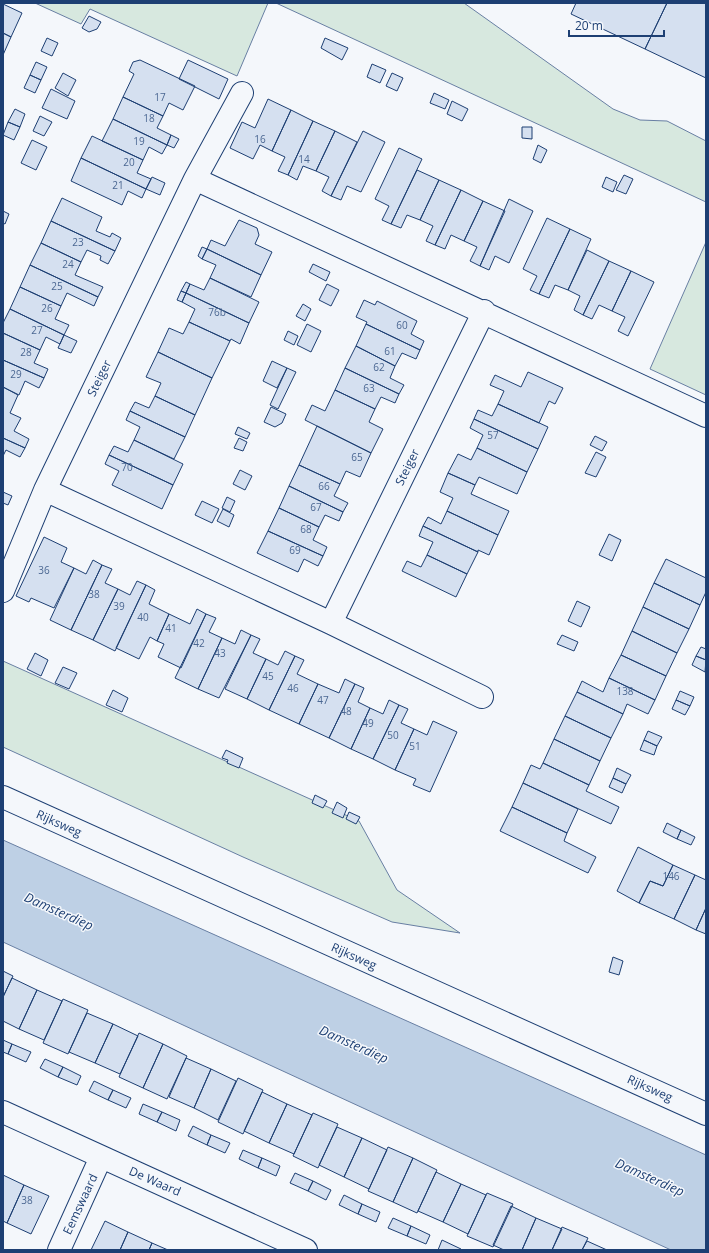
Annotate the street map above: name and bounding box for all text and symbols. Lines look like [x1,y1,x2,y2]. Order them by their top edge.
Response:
scale bar [569,12,664,38]
text: 20 m [575,17,603,34]
house number: 17 [154,90,166,104]
house number: 18 [143,111,155,125]
house number: 16 [254,132,266,146]
house number: 19 [133,134,145,148]
house number: 14 [298,152,310,166]
house number: 20 [123,155,135,169]
house number: 21 [112,178,124,192]
house number: 23 [72,235,84,249]
house number: 24 [62,257,74,271]
house number: 25 [51,279,63,293]
house number: 26 [41,301,53,315]
house number: 76b [208,305,226,319]
house number: 60 [396,318,408,332]
house number: 27 [31,323,43,337]
house number: 61 [384,344,396,358]
house number: 28 [20,345,32,359]
street label: Steiger [83,357,115,399]
house number: 62 [373,360,385,374]
house number: 29 [10,367,22,381]
house number: 63 [363,381,375,395]
house number: 57 [487,428,499,442]
street label: Steiger [391,446,423,488]
house number: 65 [351,450,363,464]
house number: 70 [121,460,133,474]
house number: 66 [318,479,330,493]
house number: 67 [310,500,322,514]
house number: 68 [300,522,312,536]
house number: 69 [289,543,301,557]
house number: 36 [38,563,50,577]
house number: 38 [88,587,100,601]
house number: 39 [113,599,125,613]
house number: 40 [137,610,149,624]
house number: 41 [165,621,177,635]
house number: 42 [193,636,205,650]
house number: 43 [214,646,226,660]
house number: 45 [262,669,274,683]
house number: 46 [287,681,299,695]
house number: 138 [616,684,634,698]
house number: 47 [317,693,329,707]
house number: 48 [340,704,352,718]
house number: 49 [362,716,374,730]
house number: 50 [387,728,399,742]
house number: 51 [409,739,421,753]
street label: Rijksweg [34,805,85,841]
house number: 146 [662,869,680,883]
water label: Damsterdiep [22,888,96,934]
street label: Rijksweg [329,938,380,974]
water label: Damsterdiep [317,1021,391,1067]
street label: Rijksweg [625,1070,676,1106]
water label: Damsterdiep [613,1154,687,1200]
street label: De Waard [126,1162,184,1200]
street label: Eemswaard [59,1171,101,1237]
house number: 38 [21,1193,33,1207]

